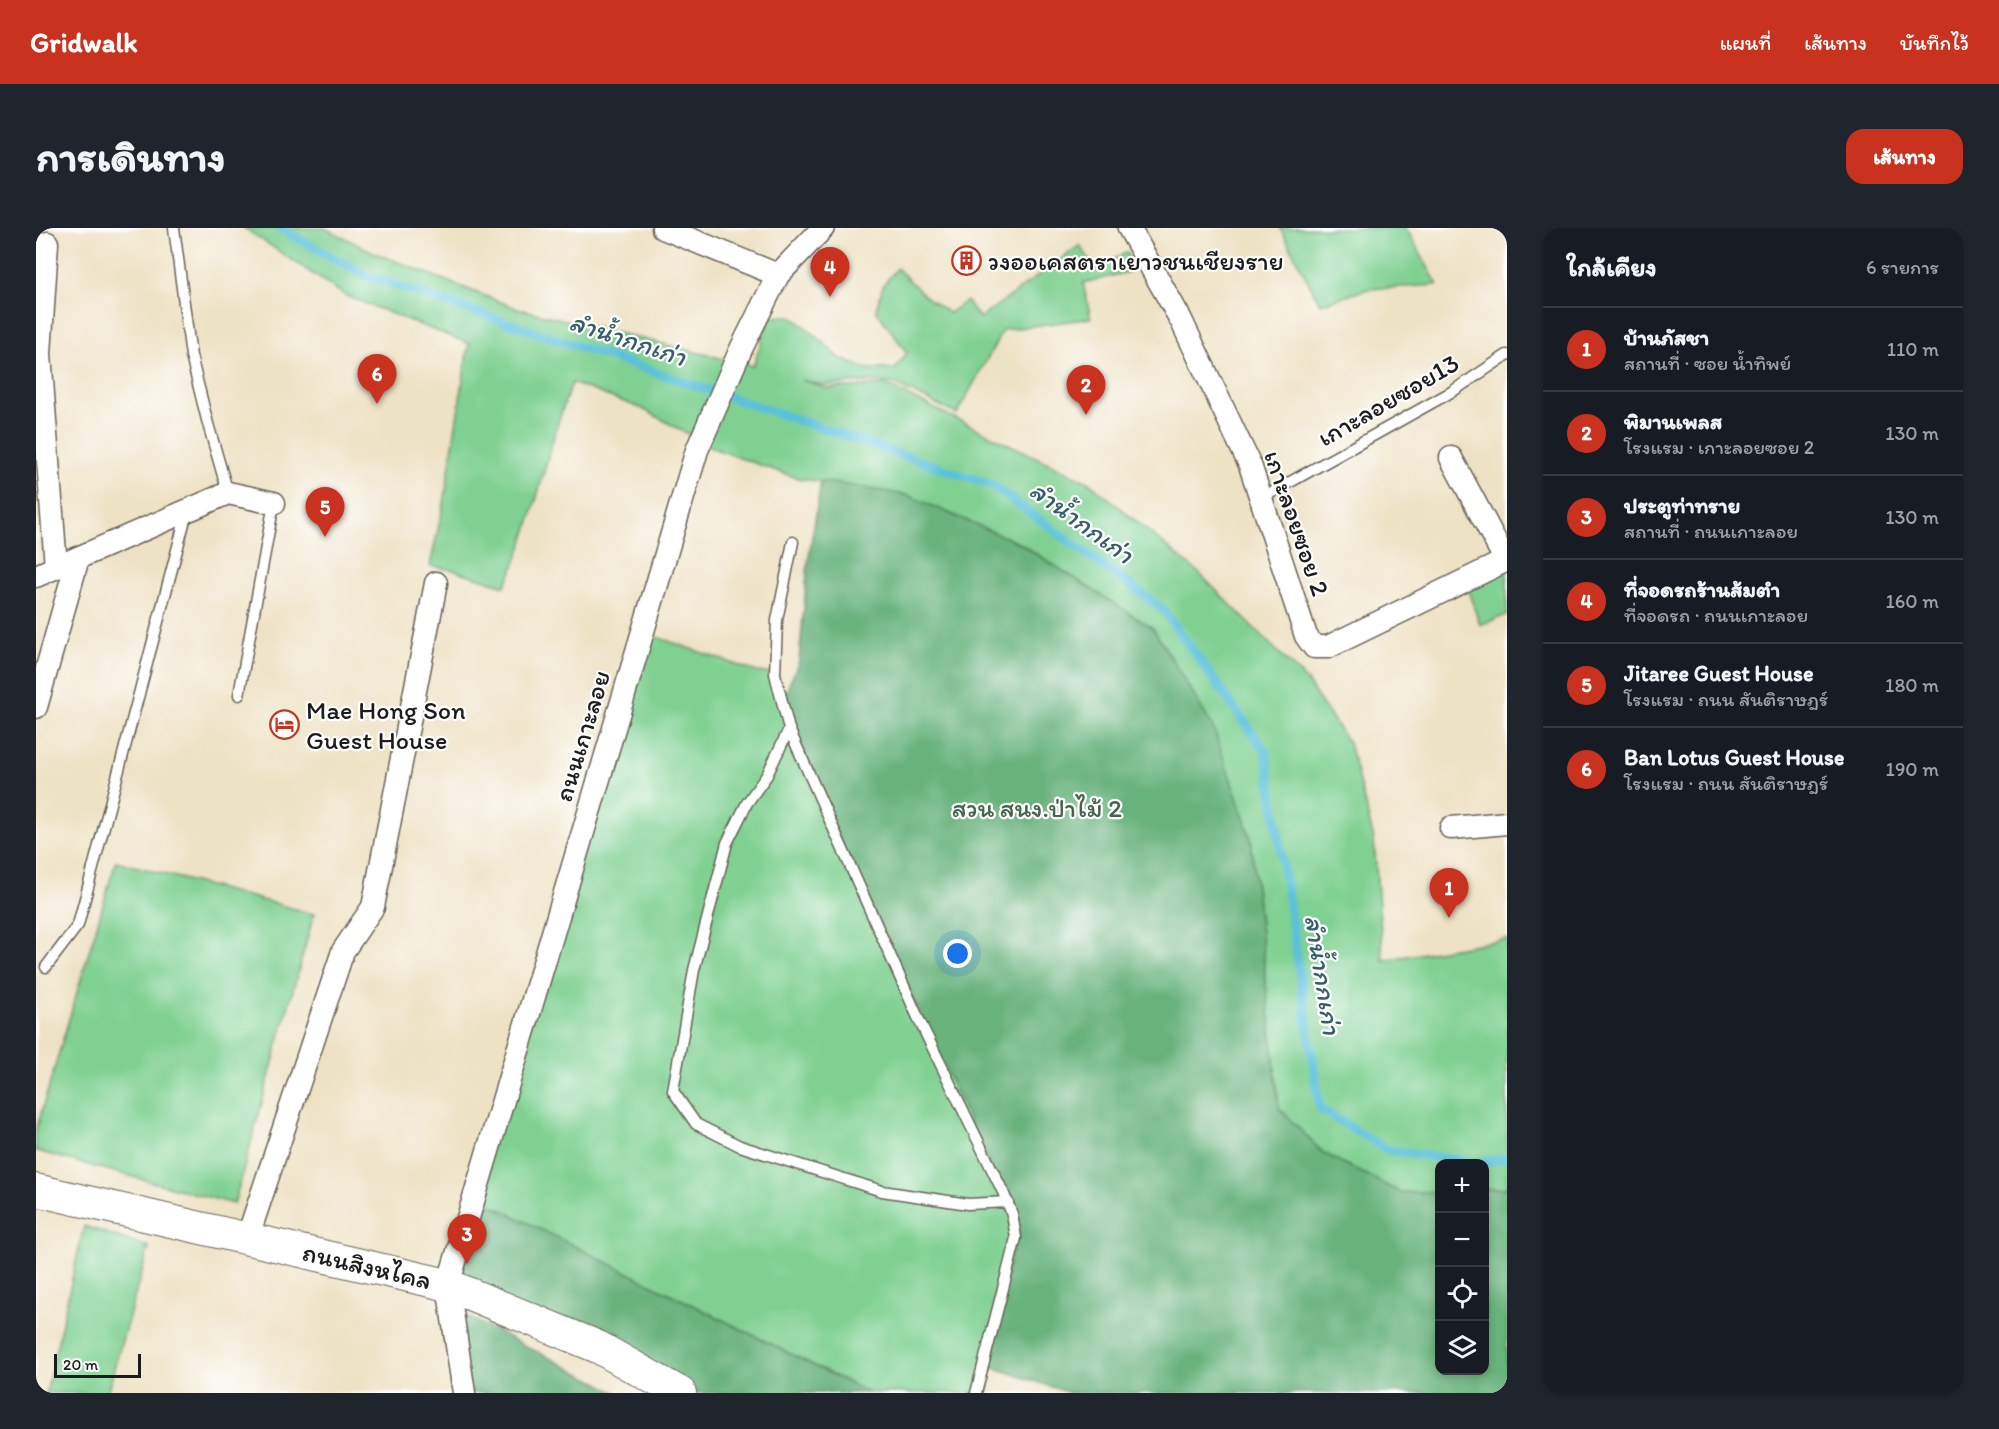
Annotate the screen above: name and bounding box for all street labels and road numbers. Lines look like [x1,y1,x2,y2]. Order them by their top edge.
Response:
street label: เกาะลอยซอย13 [1311,347,1465,453]
street label: เกาะลอยซอย 2 [1257,446,1337,600]
street label: ถนนเกาะลอย [547,667,617,805]
street label: ถนนสิงหไคล [299,1236,435,1296]

